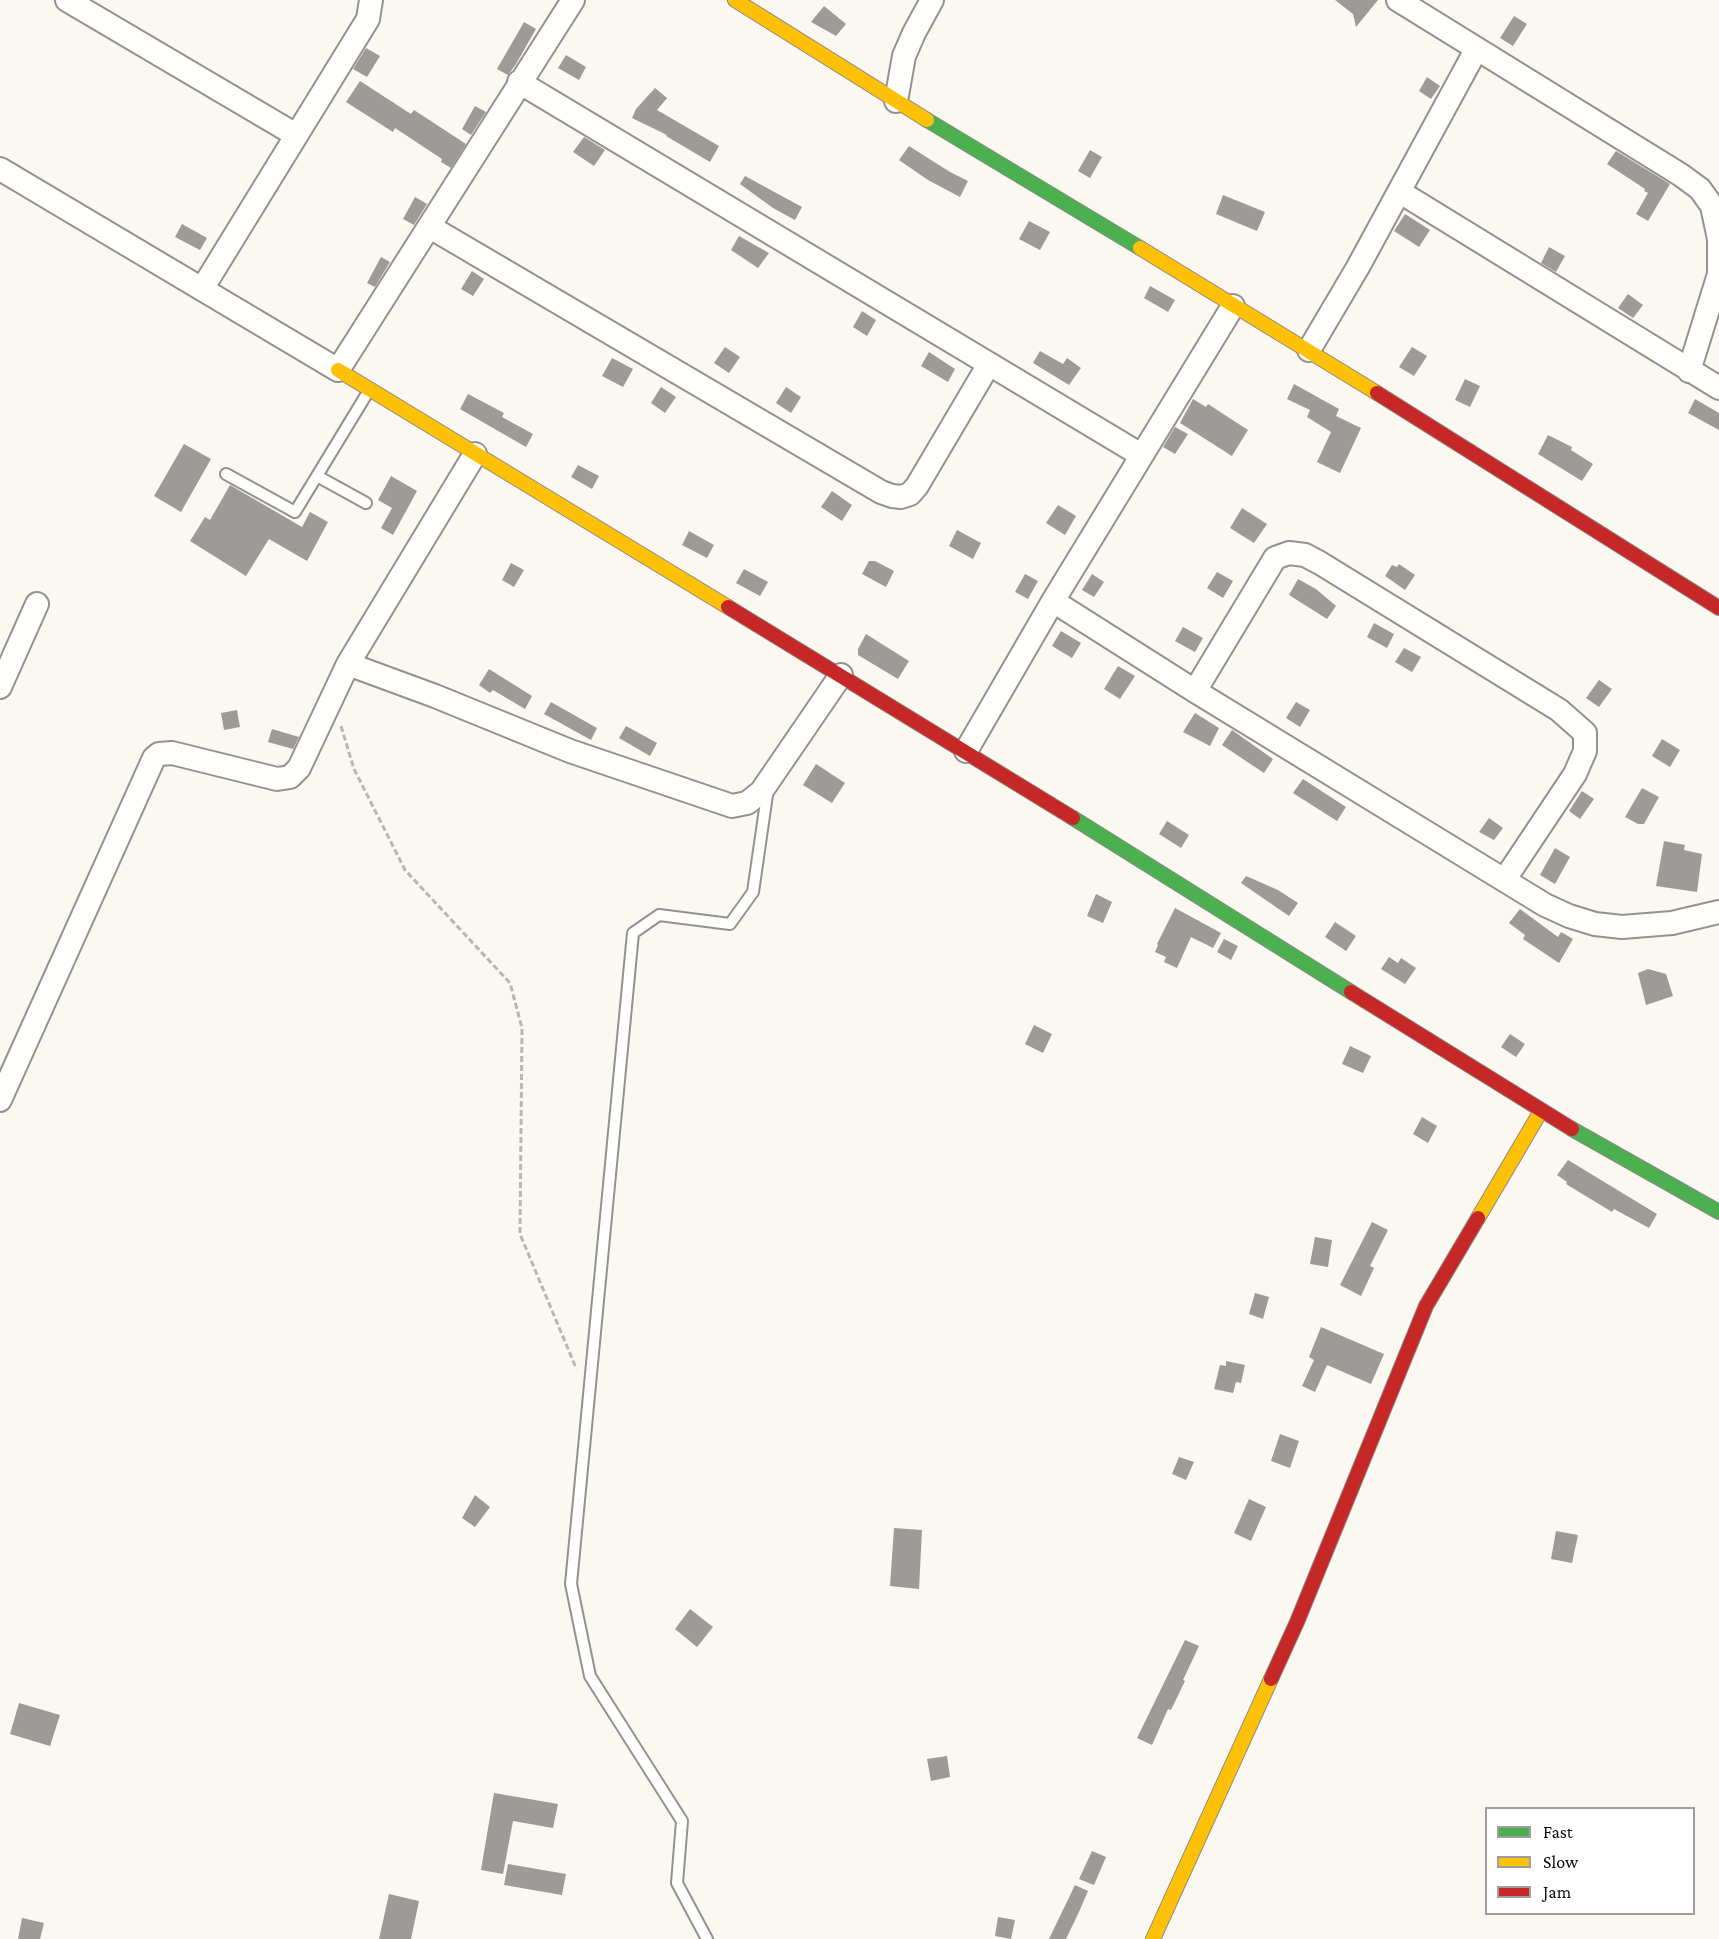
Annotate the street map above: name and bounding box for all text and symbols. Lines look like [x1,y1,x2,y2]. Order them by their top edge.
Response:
legend [1485,1807,1695,1915]
text: Fast [1543,1822,1573,1842]
text: Slow [1543,1852,1578,1872]
text: Jam [1543,1882,1571,1902]

